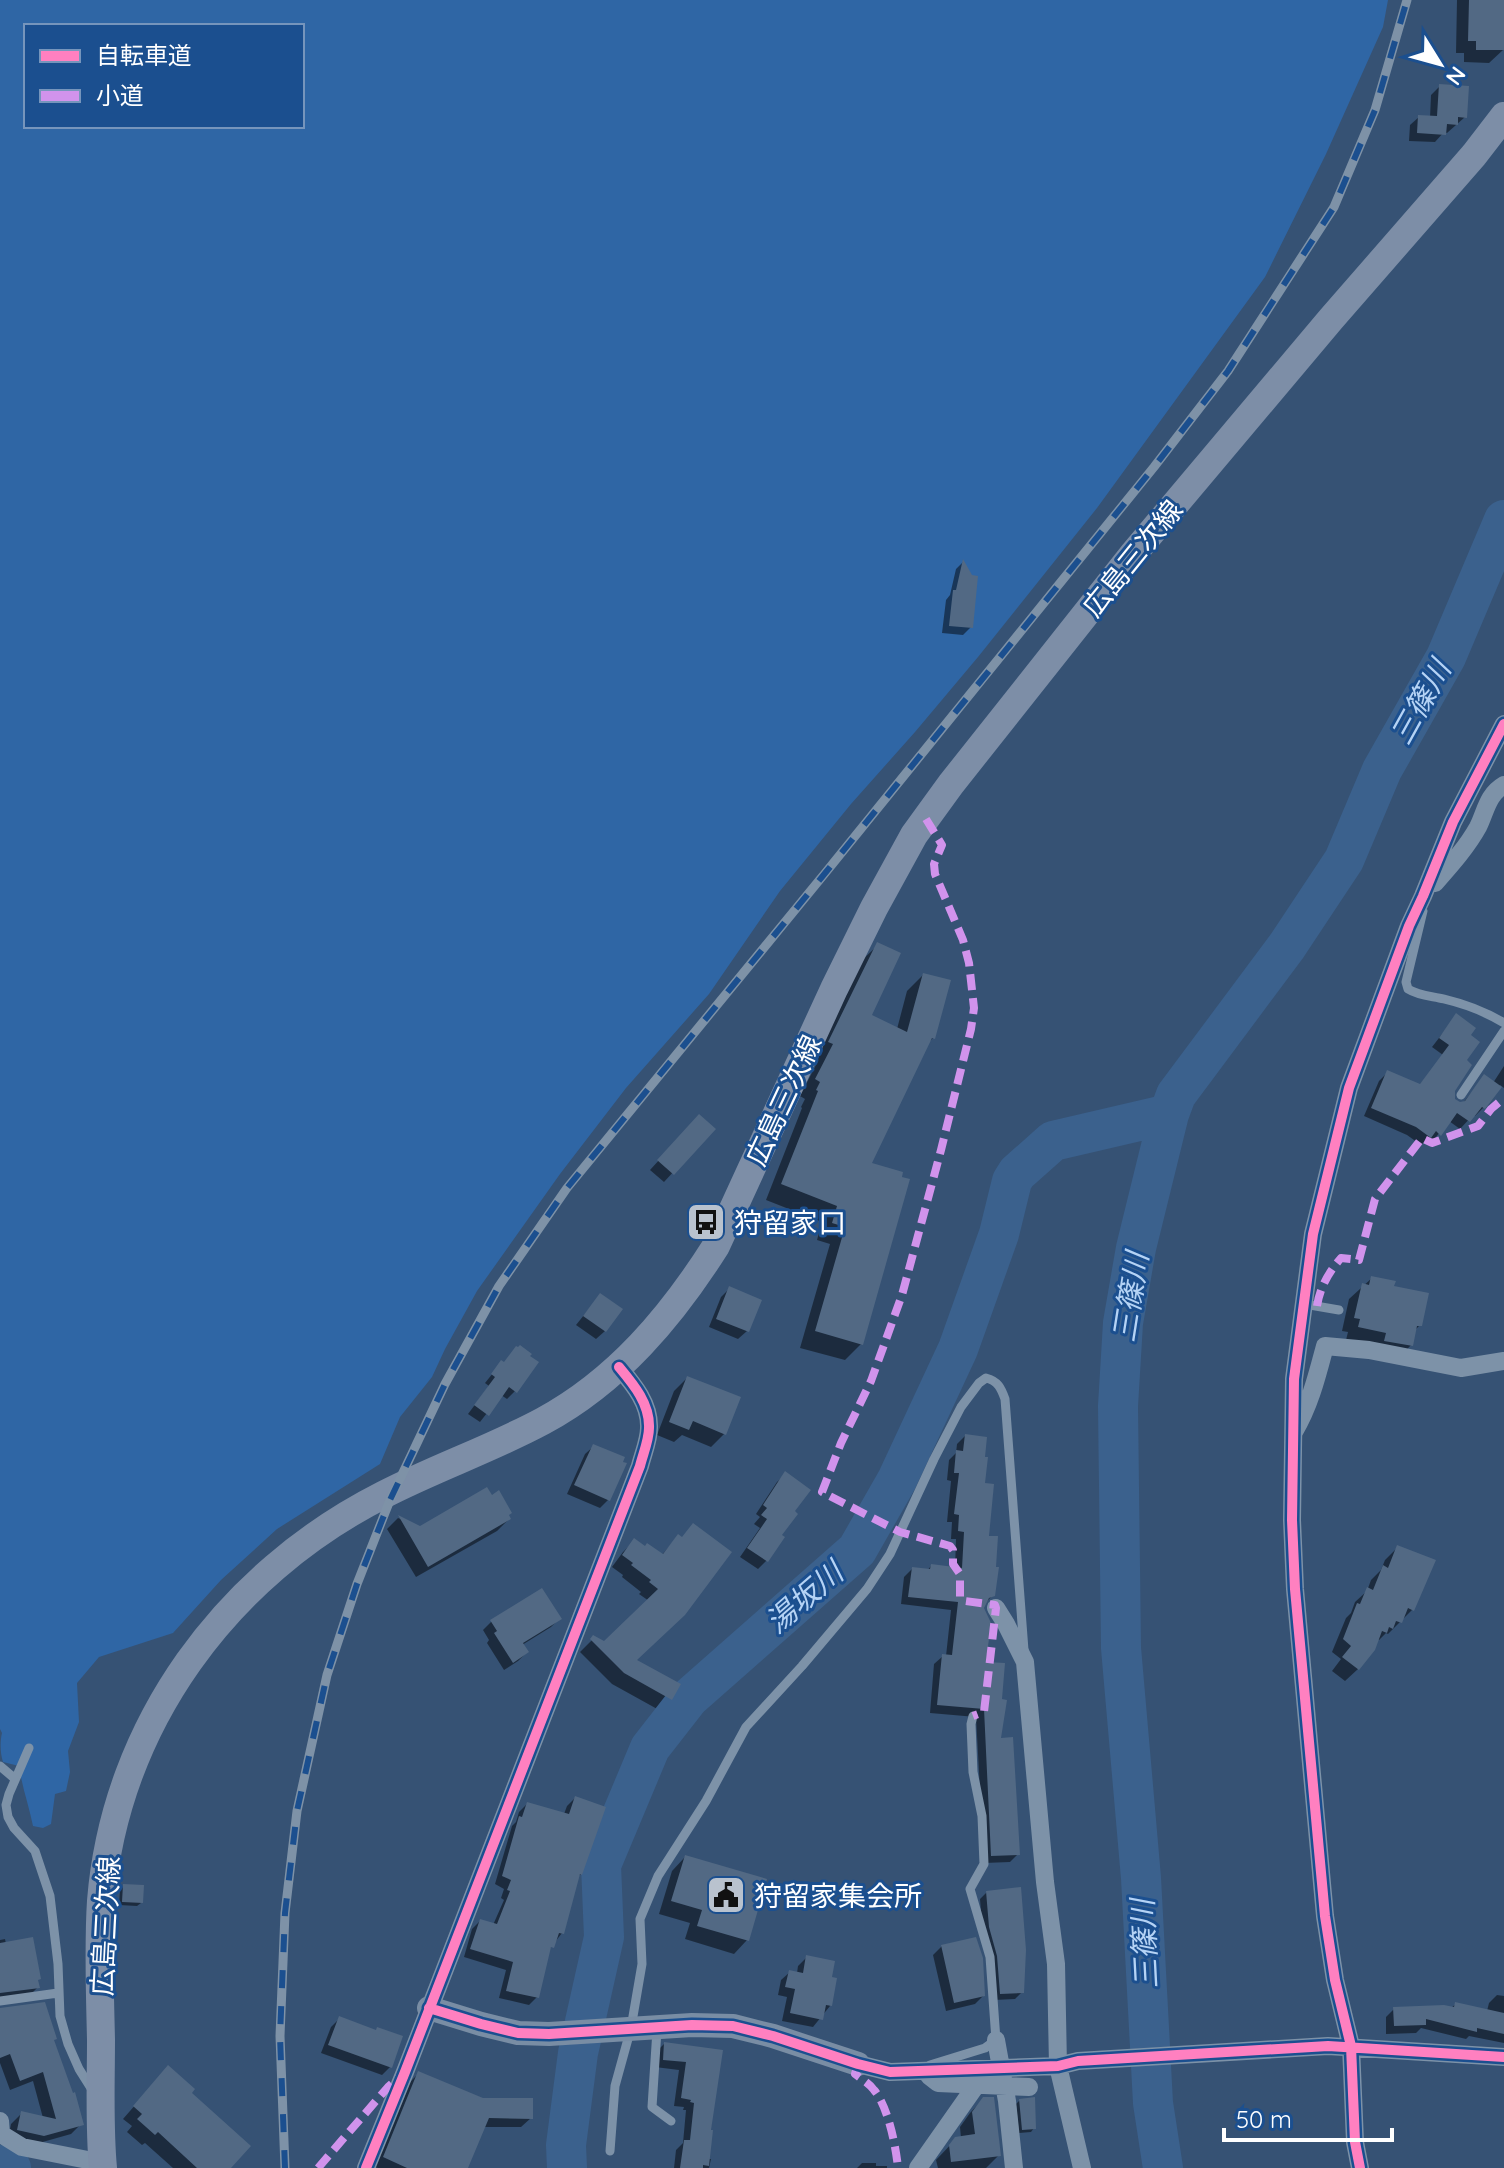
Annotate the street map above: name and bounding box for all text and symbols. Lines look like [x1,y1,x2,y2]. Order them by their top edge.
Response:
legend [24,24,304,128]
north arrow [1400,24,1480,104]
text: 自転車道 [96,40,192,70]
text: N [1440,61,1472,91]
text: 小道 [96,80,144,110]
street label: 広島三次線 [1074,493,1190,623]
water label: 三篠川 [1382,651,1460,751]
street label: 広島三次線 [738,1029,828,1171]
bus stop icon: 狩留家口 [685,1201,727,1243]
place label: 狩留家口 [734,1205,846,1240]
water label: 三篠川 [1104,1247,1156,1344]
water label: 湯坂川 [758,1551,853,1641]
street label: 広島三次線 [84,1855,126,1997]
public building icon: 狩留家集会所 [705,1874,747,1916]
place label: 狩留家集会所 [754,1878,922,1913]
water label: 三篠川 [1123,1895,1165,1990]
scale bar [1224,2092,1392,2142]
text: 50 m [1236,2104,1292,2134]

